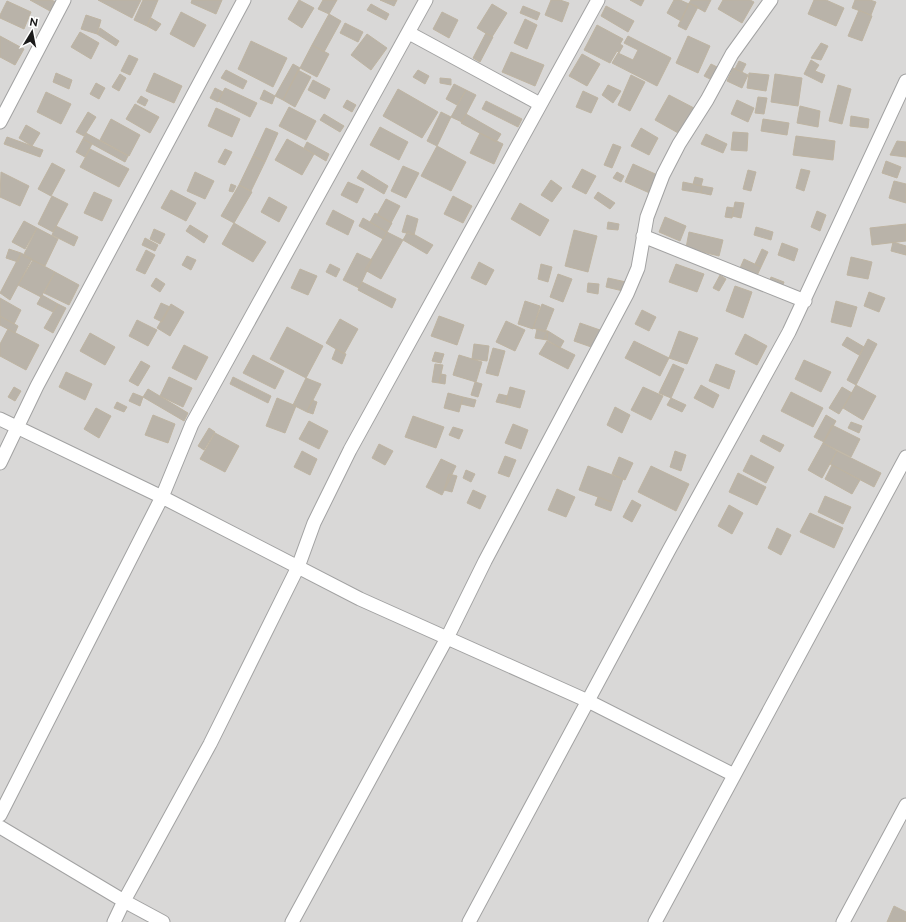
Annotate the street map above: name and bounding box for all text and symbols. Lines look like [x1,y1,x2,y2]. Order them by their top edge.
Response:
north arrow [12,12,52,52]
text: N [28,16,39,30]

